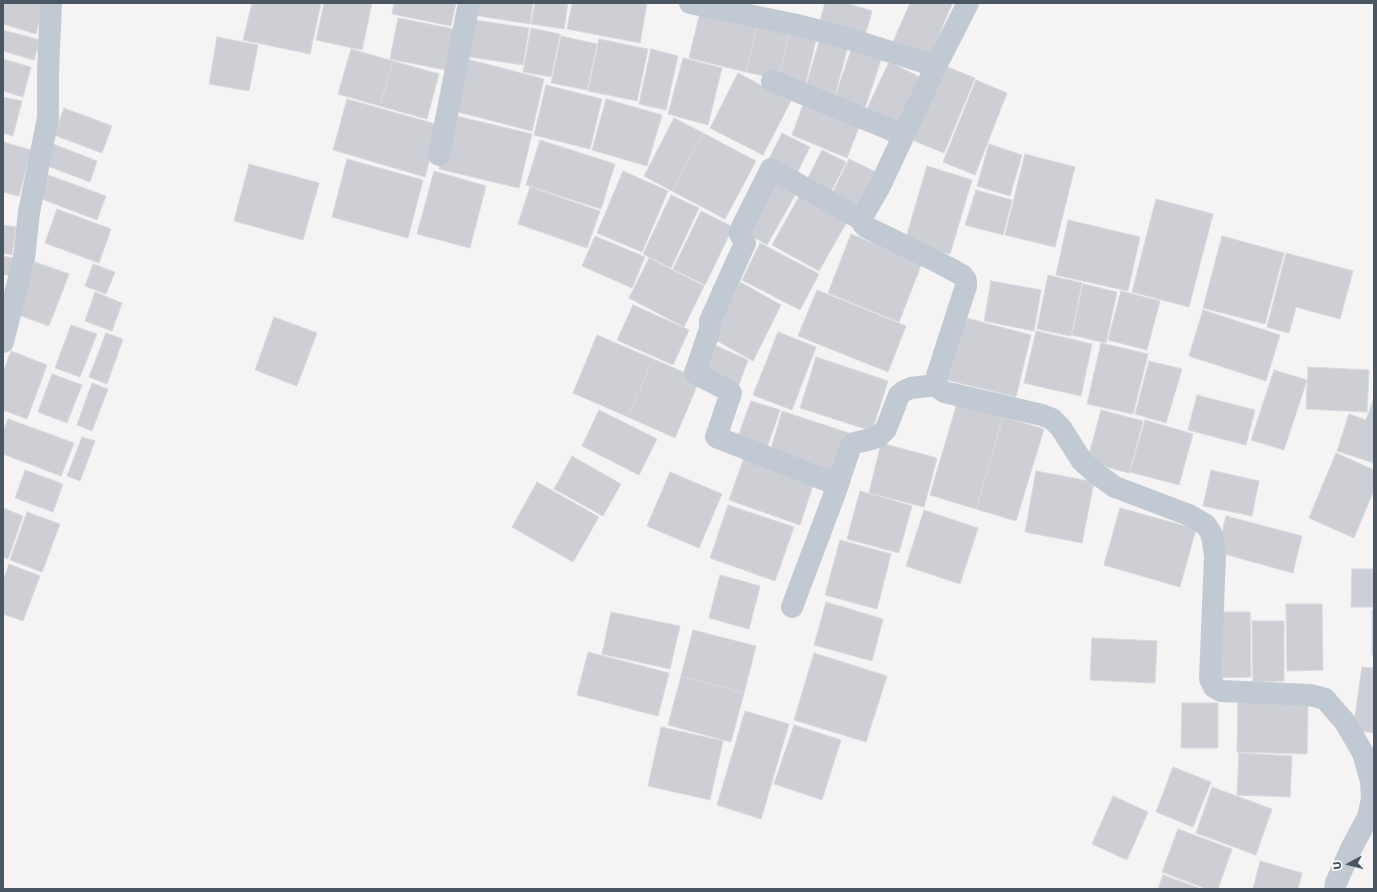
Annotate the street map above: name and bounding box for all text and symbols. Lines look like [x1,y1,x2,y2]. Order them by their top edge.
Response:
north arrow [1329,844,1369,884]
text: U [1330,861,1344,870]

